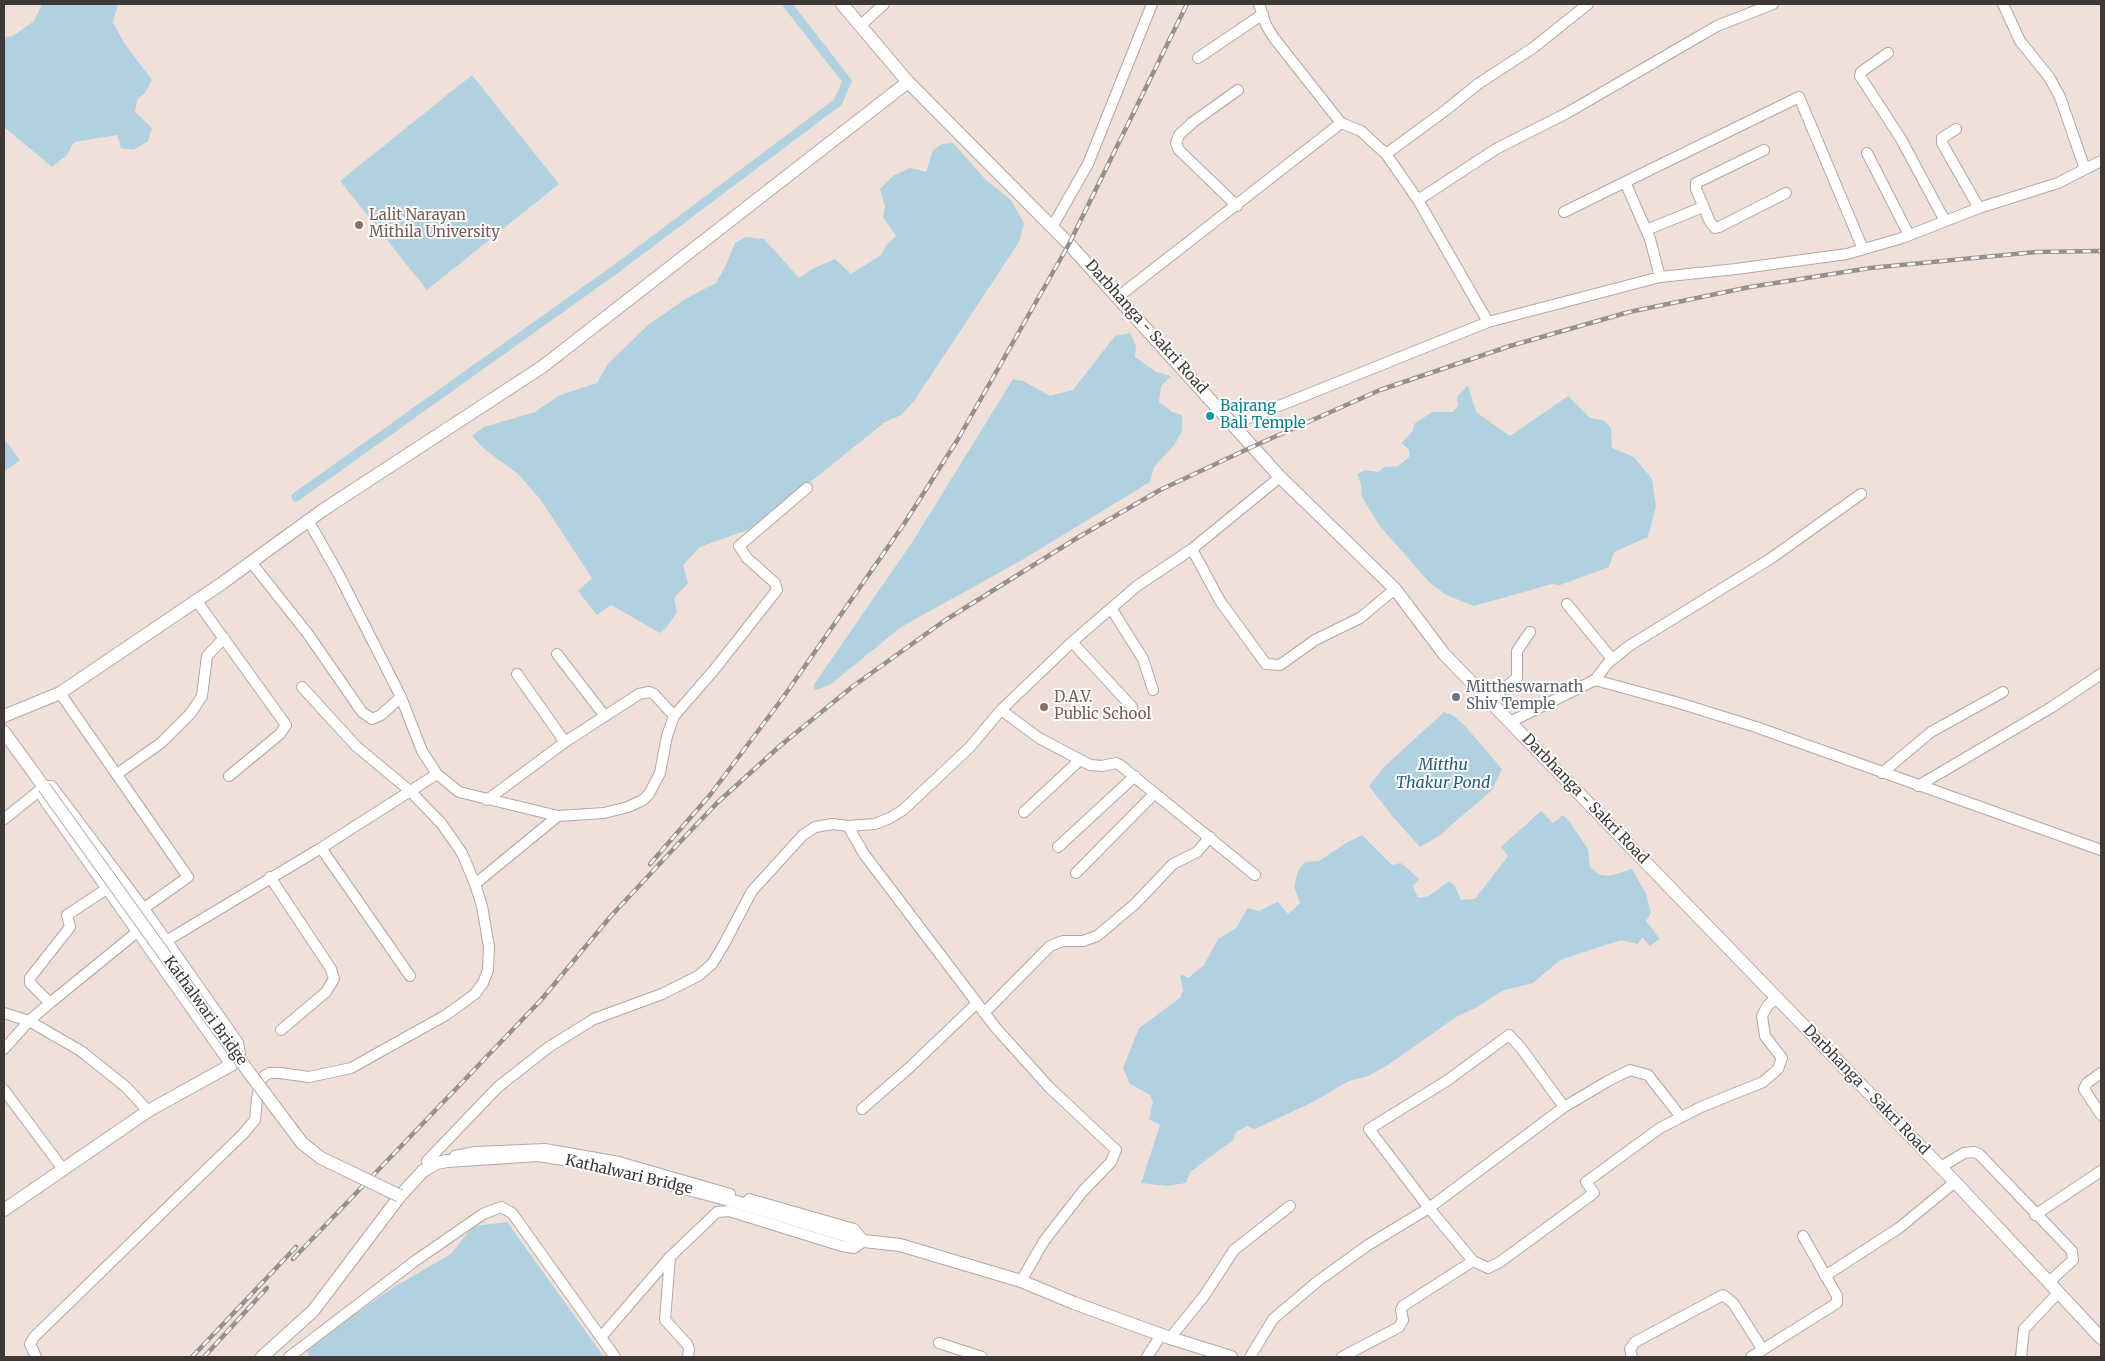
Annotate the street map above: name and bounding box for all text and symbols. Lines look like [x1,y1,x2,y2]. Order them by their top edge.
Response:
place label: Lalit Narayan Mithila University [369,207,500,242]
marker: Lalit Narayan Mithila University [353,219,365,231]
street label: Darbhanga - Sakri Road [1081,256,1211,398]
place label: Bajrang Bali Temple [1220,398,1306,433]
marker: Bajrang Bali Temple [1204,410,1216,422]
place label: Mittheswarnath Shiv Temple [1466,679,1583,714]
place label: D.A.V. Public School [1054,689,1151,724]
marker: Mittheswarnath Shiv Temple [1450,691,1462,703]
marker: D.A.V. Public School [1038,701,1050,713]
street label: Darbhanga - Sakri Road [1518,730,1652,868]
water label: Mitthu Thakur Pond [1396,755,1490,793]
street label: Kathalwari Bridge [159,953,251,1069]
street label: Darbhanga - Sakri Road [1799,1021,1933,1159]
street label: Kathalwari Bridge [564,1152,694,1198]

